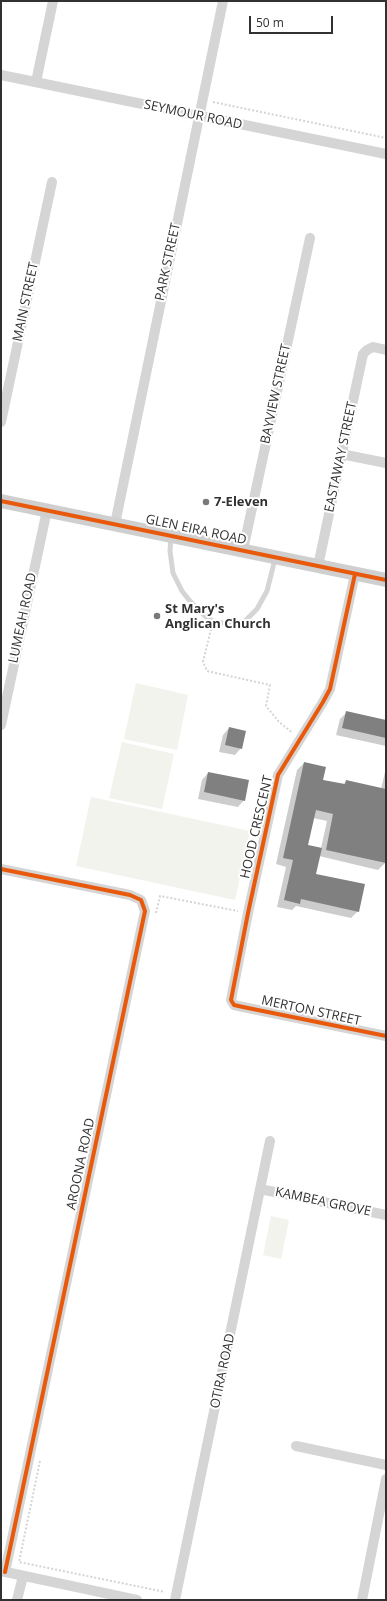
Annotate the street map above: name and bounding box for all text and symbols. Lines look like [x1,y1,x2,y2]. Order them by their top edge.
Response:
scale bar [251,8,335,34]
text: 50 m [256,14,284,31]
street label: SEYMOUR ROAD [142,97,244,133]
street label: PARK STREET [152,222,184,302]
street label: MAIN STREET [10,261,42,343]
street label: BAYVIEW STREET [258,343,294,445]
street label: EASTAWAY STREET [322,400,360,514]
place label: 7-Eleven [214,494,268,510]
marker: 7-Eleven [201,497,211,507]
street label: GLEN EIRA ROAD [144,512,248,548]
street label: LUMEAH ROAD [6,571,40,665]
place label: St Mary's Anglican Church [165,601,271,632]
marker: St Mary's Anglican Church [152,611,162,621]
street label: HOOD CRESCENT [238,774,276,880]
street label: MERTON STREET [260,993,362,1029]
street label: AROONA ROAD [64,1117,98,1211]
street label: KAMBEA GROVE [274,1184,372,1220]
street label: OTIRA ROAD [207,1332,239,1410]

